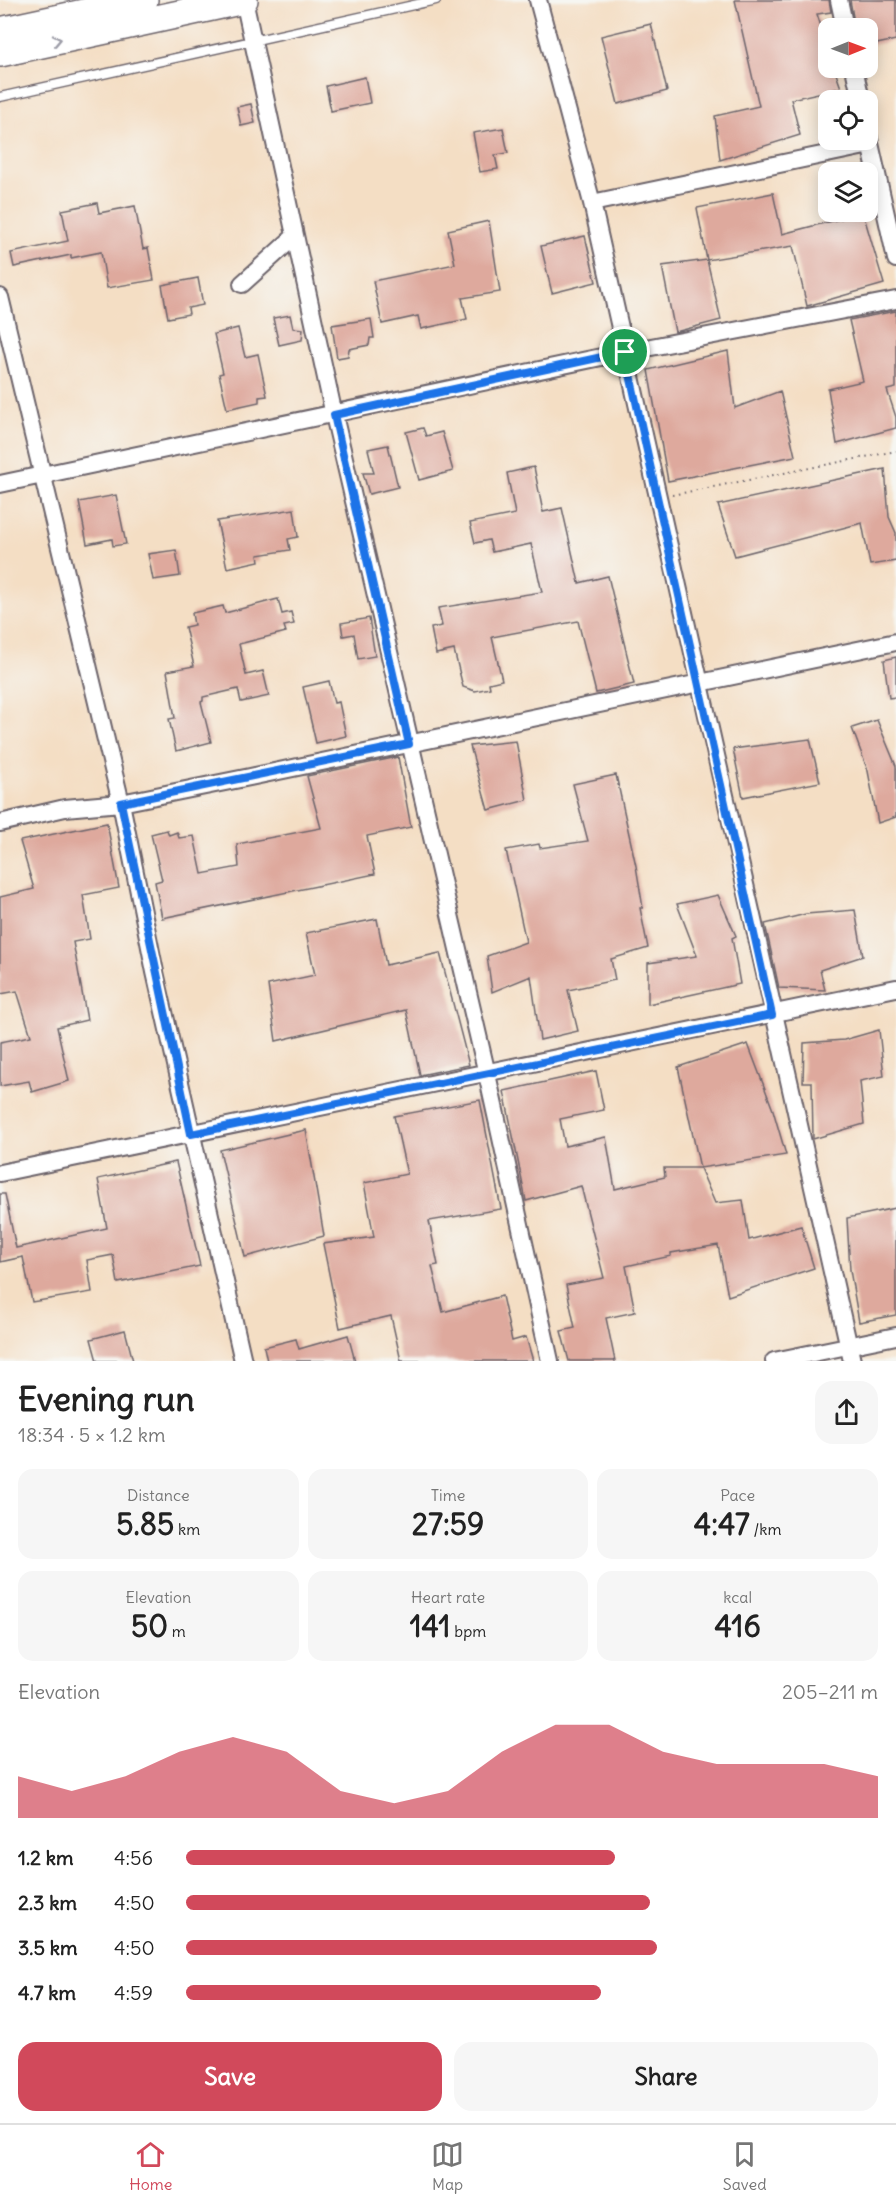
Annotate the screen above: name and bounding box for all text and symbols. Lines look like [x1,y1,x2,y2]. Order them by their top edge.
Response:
north arrow [818,18,878,78]
map controls [818,18,878,222]
one-way arrow [52,34,62,47]
button: locate [818,90,878,150]
button: layers [818,162,878,222]
pin [599,326,650,377]
icon: arrive [608,335,641,368]
text: Evening run [18,1378,194,1420]
button: share [815,1381,878,1444]
text: 18:34 · 5 × 1.2 km [18,1422,166,1447]
text: Distance [127,1485,190,1505]
text: Time [431,1485,465,1505]
text: Pace [720,1485,755,1505]
text: 5.85 [116,1505,174,1543]
text: 27:59 [412,1505,484,1543]
text: 4:47 [694,1505,750,1543]
text: km [174,1519,200,1539]
text: /km [750,1519,782,1539]
text: Elevation [125,1587,191,1607]
text: Heart rate [411,1587,485,1607]
text: kcal [723,1587,752,1607]
text: 50 [131,1607,168,1645]
text: 141 [410,1607,451,1645]
text: 416 [715,1607,761,1645]
text: m [168,1621,186,1641]
text: bpm [451,1621,486,1641]
text: Elevation [18,1679,100,1704]
text: 205–211 m [782,1679,878,1704]
text: 1.2 km [18,1845,74,1870]
text: 4:56 [114,1845,153,1870]
text: 2.3 km [18,1890,77,1915]
text: 4:50 [114,1890,155,1915]
text: 3.5 km [18,1935,78,1960]
text: 4:50 [114,1935,155,1960]
text: 4.7 km [18,1980,76,2005]
text: 4:59 [114,1980,153,2005]
button: Save [18,2042,442,2111]
button: Share [454,2042,878,2111]
tab: Home [129,2138,172,2194]
tab: Map [431,2138,464,2194]
tab: Saved [723,2138,767,2194]

